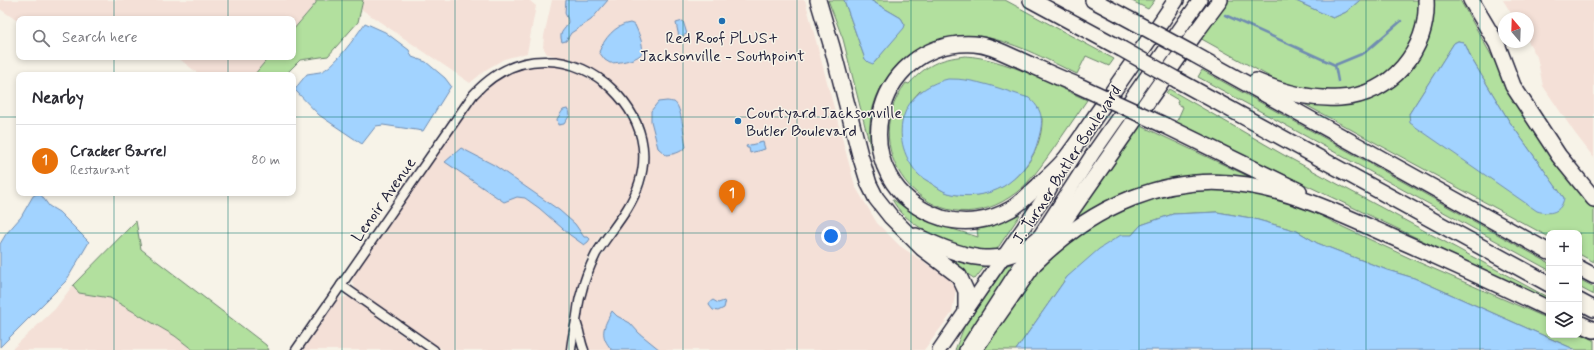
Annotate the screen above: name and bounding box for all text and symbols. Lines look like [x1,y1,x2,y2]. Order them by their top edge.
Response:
north arrow [1498,12,1534,48]
search box [16,16,296,60]
marker: Red Roof PLUS+ Jacksonville - Southpoint [717,16,727,26]
icon: search [30,27,52,49]
text: Search here [62,28,138,48]
place label: Red Roof PLUS+ Jacksonville - Southpoint [639,28,805,67]
street label: J. Turner Butler Boulevard [1008,81,1127,248]
text: Nearby [32,87,84,109]
place label: Courtyard Jacksonville Butler Boulevard [746,103,902,142]
marker: Courtyard Jacksonville Butler Boulevard [733,116,743,126]
text: Cracker Barrel [70,142,166,162]
text: 1 [42,152,48,169]
text: 80 m [251,152,280,169]
street label: Lenoir Avenue [347,153,421,246]
text: Restaurant [70,162,130,179]
pin: 1 [719,180,745,213]
your location [821,226,841,246]
map controls [1546,230,1582,338]
button: + [1546,230,1582,266]
button: − [1546,266,1582,302]
button: layers [1546,302,1582,338]

